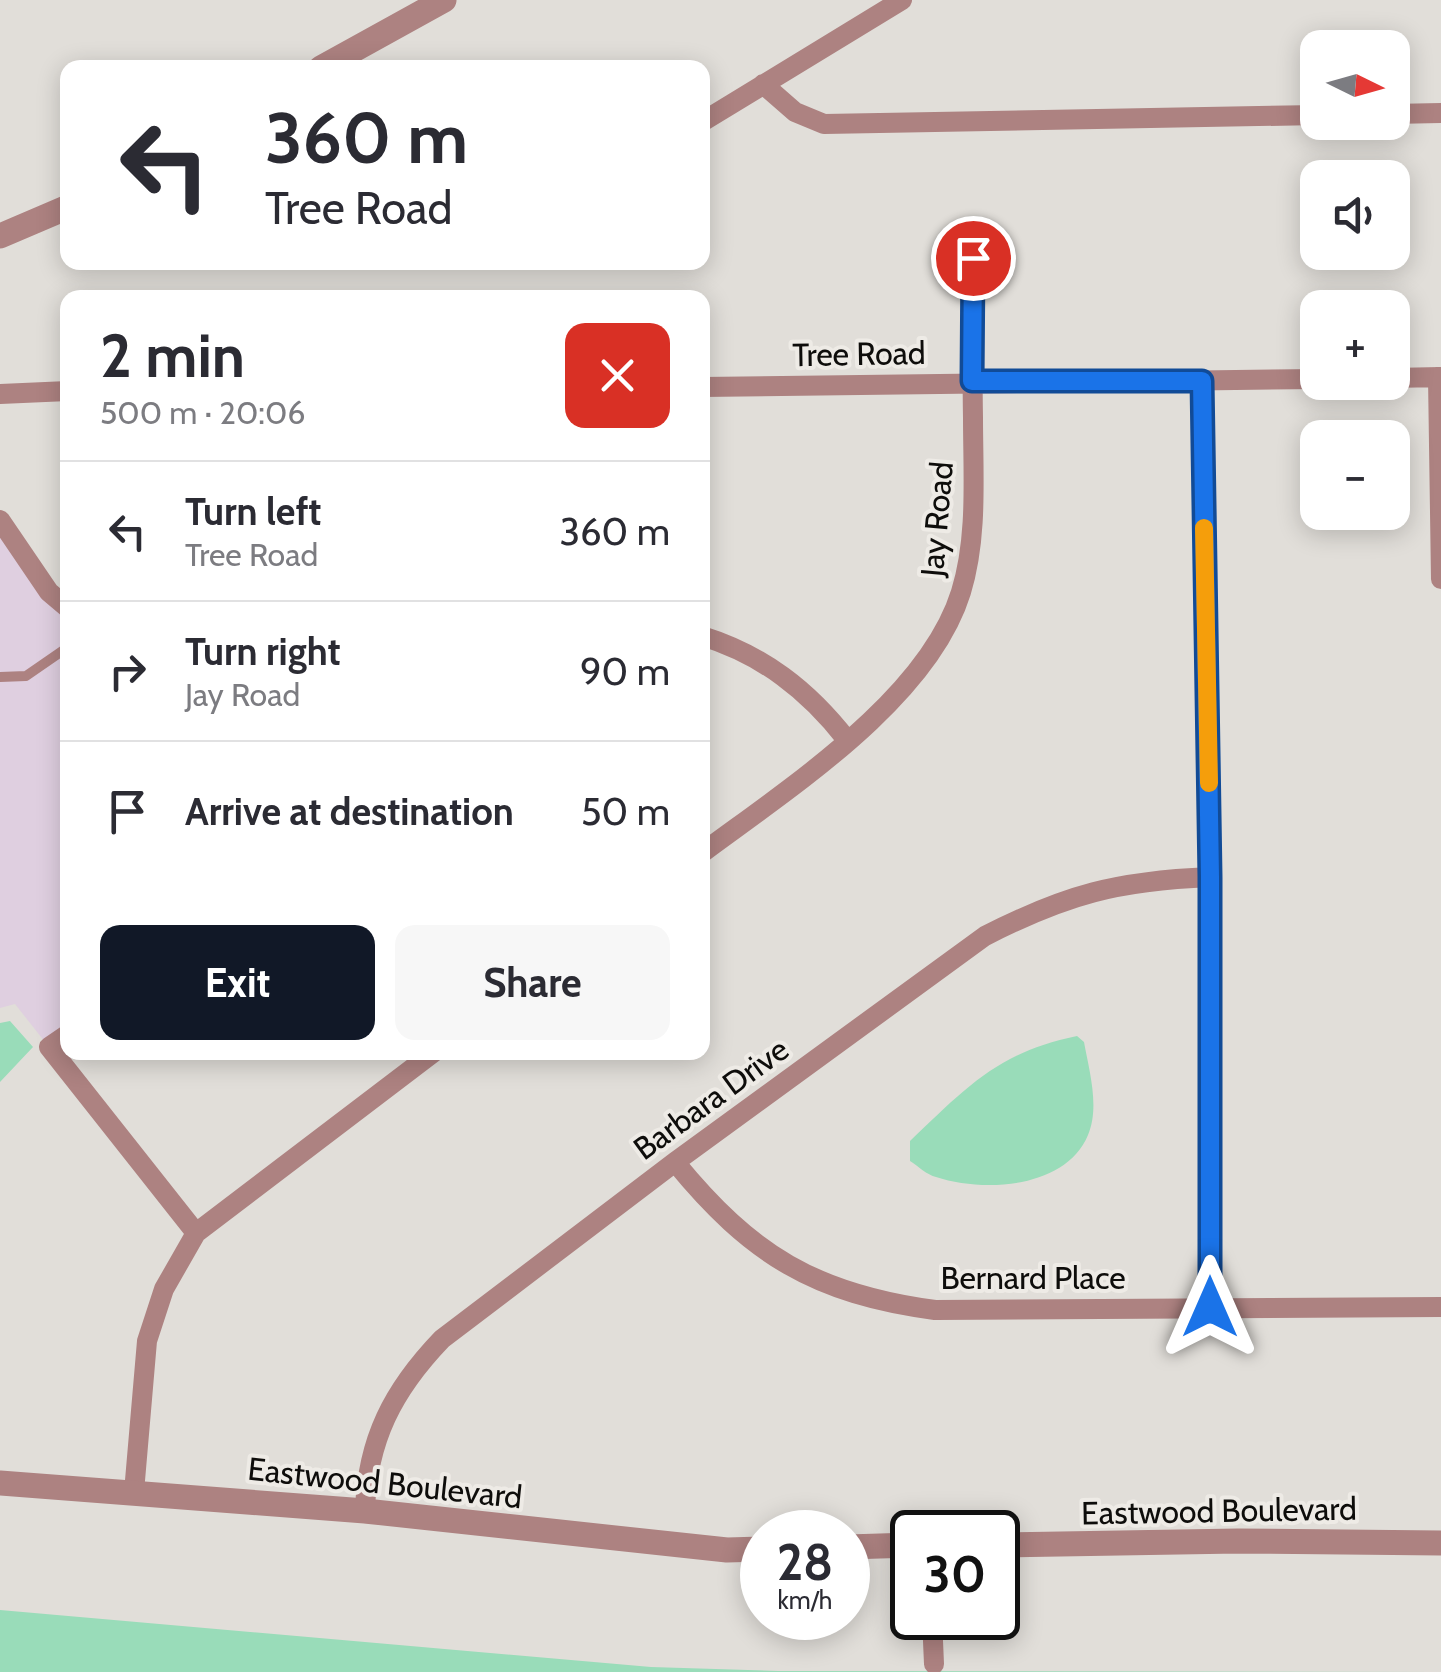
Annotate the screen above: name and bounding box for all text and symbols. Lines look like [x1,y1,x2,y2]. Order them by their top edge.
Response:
north arrow [1300,30,1410,140]
map controls [1300,30,1410,530]
text: 360 m [265,95,468,181]
icon: left [100,100,230,230]
button: sound [1300,160,1410,270]
text: Tree Road [265,181,452,235]
pin [931,216,1016,301]
icon: arrive [946,231,1001,286]
button: + [1300,290,1410,400]
text: 2 min [100,319,245,392]
button: close [565,323,670,428]
street label: Tree Road [792,333,926,374]
text: 500 m · 20:06 [100,393,306,432]
button: − [1300,420,1410,530]
street label: Jay Road [912,460,961,579]
text: Turn left [185,488,321,535]
icon: left [100,504,155,559]
text: 360 m [559,508,670,555]
text: Tree Road [185,535,318,574]
text: Turn right [185,628,341,675]
icon: right [100,644,155,699]
text: 90 m [580,648,670,695]
text: Jay Road [185,675,300,714]
icon: arrive [100,784,155,839]
text: Arrive at destination [185,788,514,835]
text: 50 m [581,788,670,835]
button: Exit [100,925,375,1040]
button: Share [395,925,670,1040]
street label: Barbara Drive [626,1029,796,1168]
position arrow [1158,1255,1262,1359]
street label: Bernard Place [940,1258,1126,1297]
street label: Eastwood Boulevard [246,1449,524,1516]
street label: Eastwood Boulevard [1081,1489,1357,1532]
speed limit sign: 30 [890,1510,1020,1640]
text: 28 [777,1532,833,1593]
text: km/h [778,1585,832,1615]

